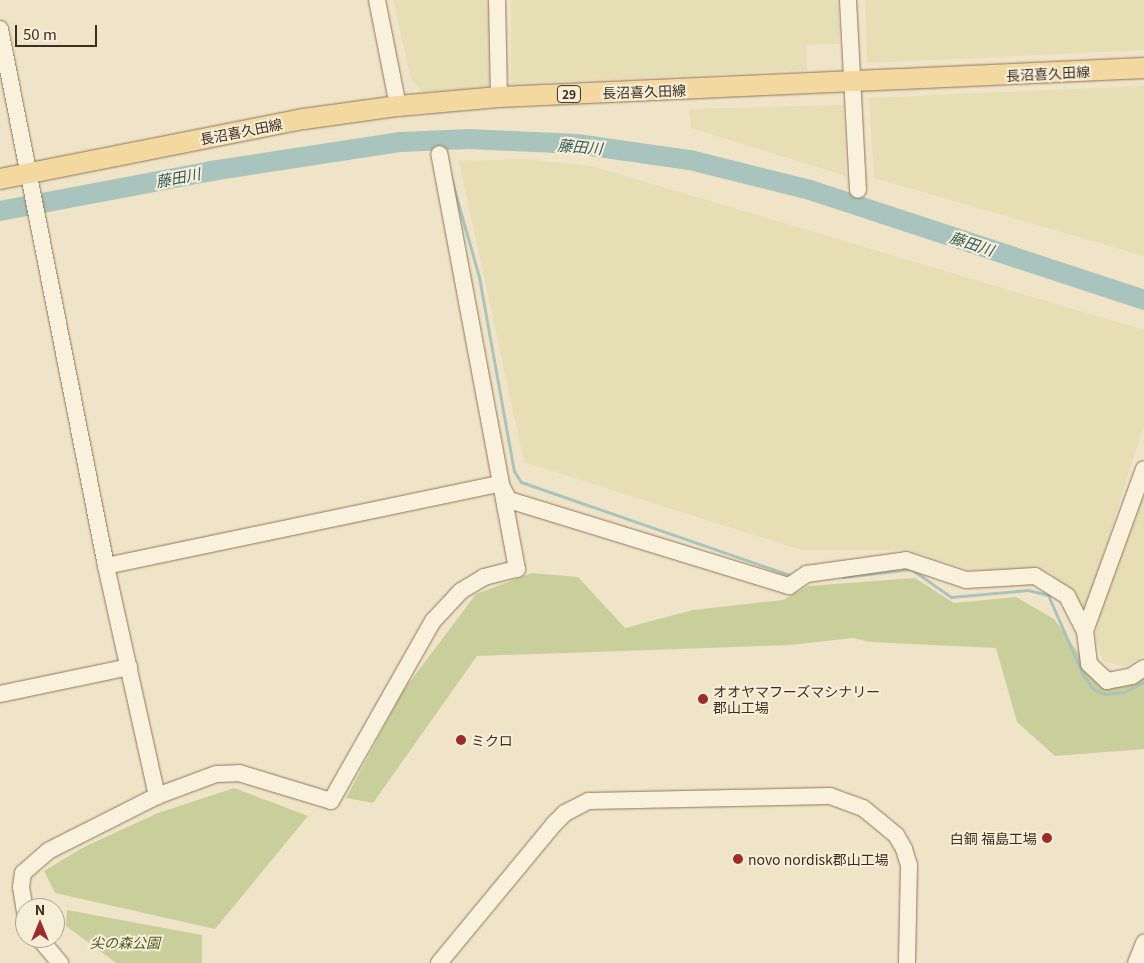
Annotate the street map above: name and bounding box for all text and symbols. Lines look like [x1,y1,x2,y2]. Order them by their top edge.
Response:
scale bar [18,15,100,47]
text: 50 m [23,23,57,44]
street label: 長沼喜久田線 [1006,62,1090,84]
street label: 長沼喜久田線 [602,81,686,101]
road number: 29 [556,85,582,104]
street label: 長沼喜久田線 [198,115,284,147]
water label: 藤田川 [557,135,603,157]
water label: 藤田川 [154,164,202,190]
water label: 藤田川 [948,227,996,259]
place label: オオヤマフーズマシナリー 郡山工場 [713,683,881,716]
marker: オオヤマフーズマシナリー 郡山工場 [697,693,709,705]
place label: ミクロ [471,732,513,748]
marker: ミクロ [455,734,467,746]
place label: 白銅 福島工場 [950,830,1037,846]
marker: 白銅 福島工場 [1041,832,1053,844]
place label: novo nordisk郡山工場 [748,851,889,867]
marker: novo nordisk郡山工場 [732,853,744,865]
north arrow [15,898,65,948]
text: N [35,899,45,919]
park label: 尖の森公園 [90,934,160,950]

